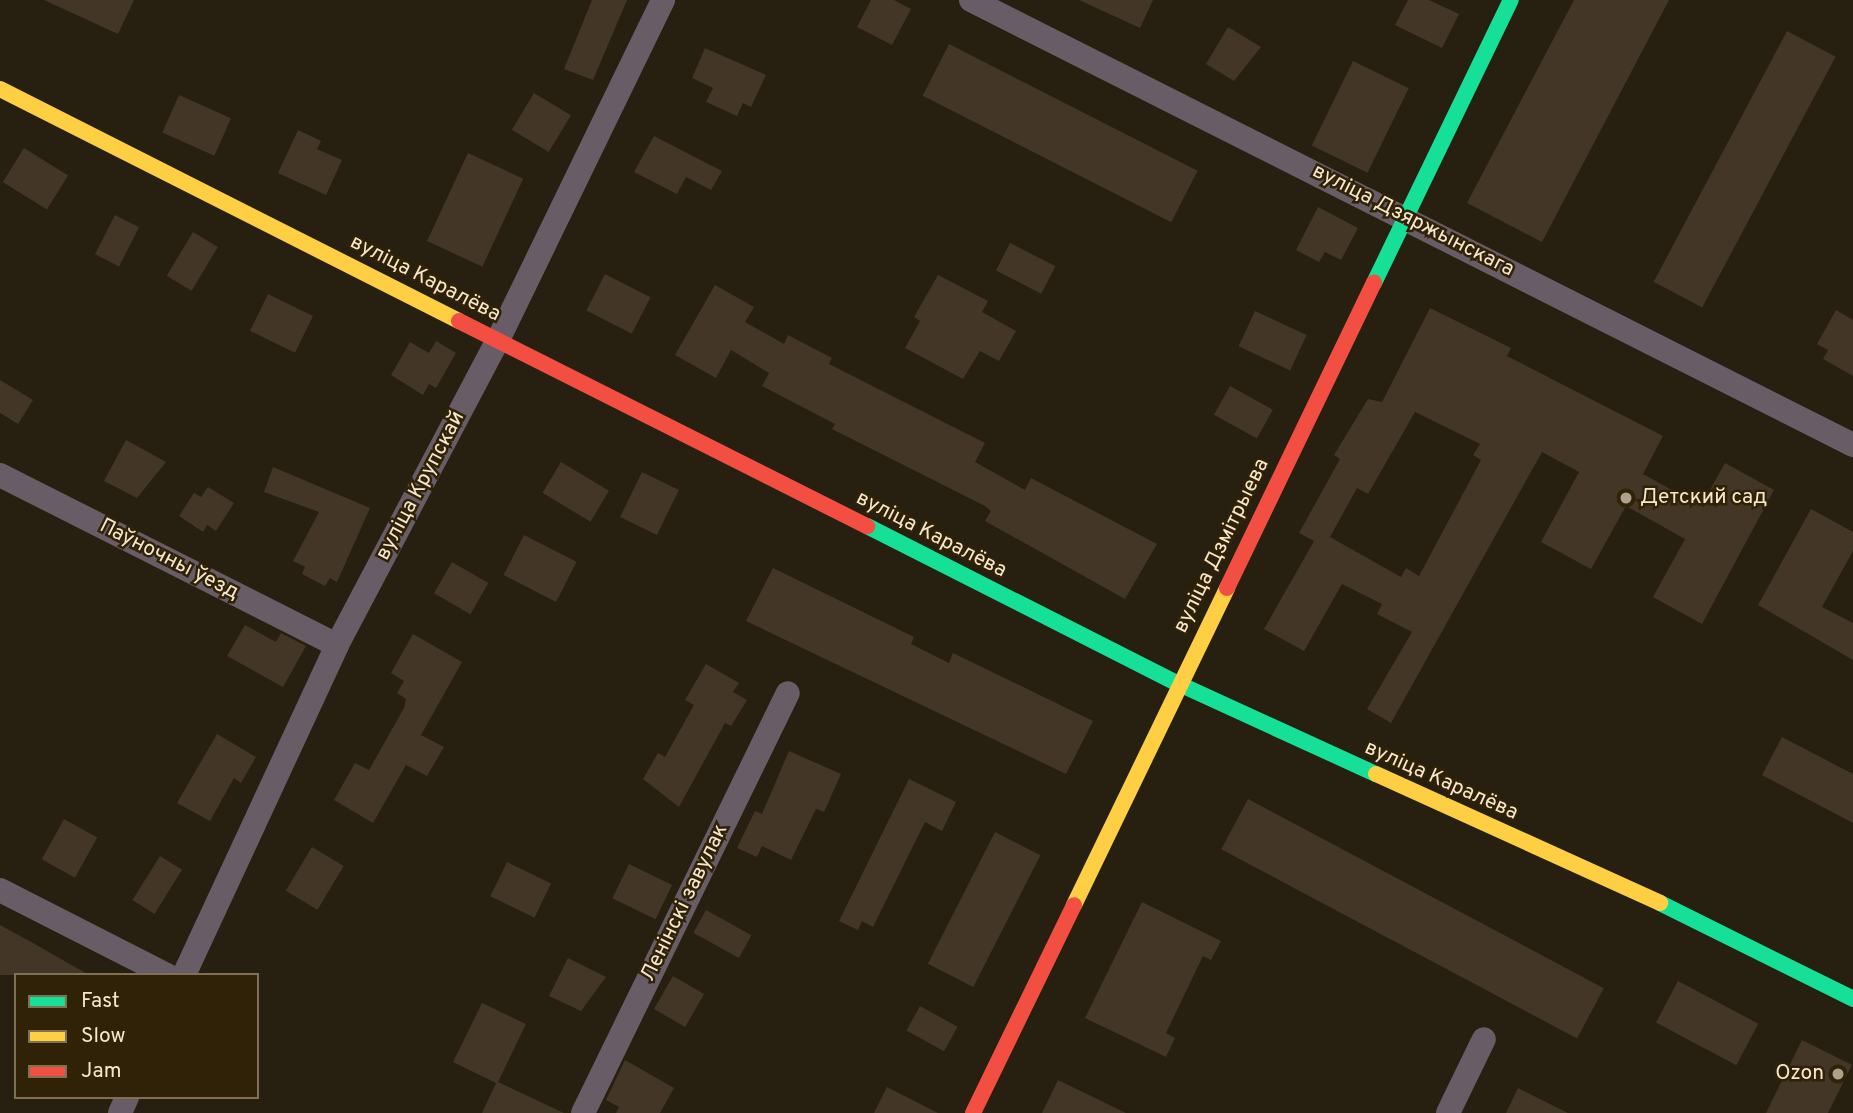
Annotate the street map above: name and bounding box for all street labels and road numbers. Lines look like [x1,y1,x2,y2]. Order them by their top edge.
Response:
street label: вуліца Дзяржынскага [1308,159,1518,283]
street label: вуліца Каралёва [346,230,504,328]
street label: вуліца Крупскай [371,407,471,565]
street label: вуліца Дзмітрыева [1169,455,1275,637]
street label: вуліца Каралёва [852,486,1010,584]
street label: Паўночны ўезд [95,514,243,606]
street label: вуліца Каралёва [1360,736,1522,826]
street label: Ленінскі завулак [636,820,734,986]

